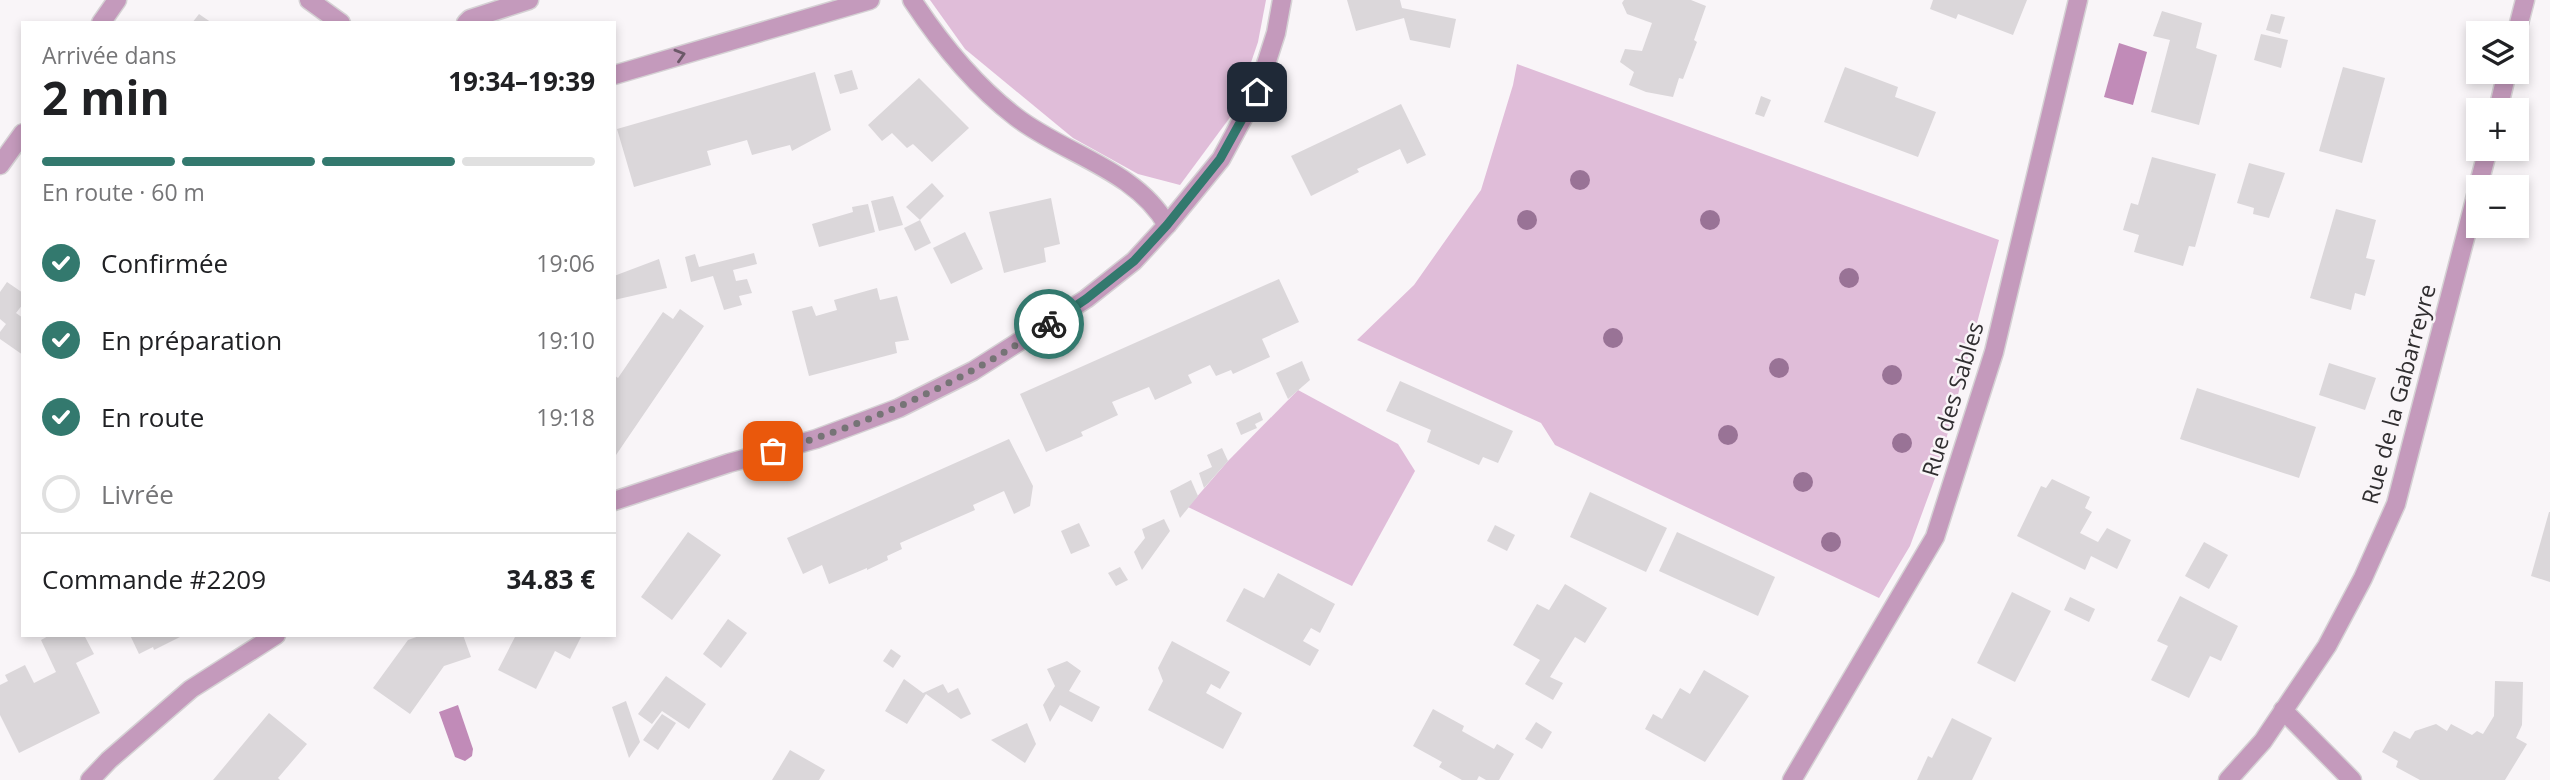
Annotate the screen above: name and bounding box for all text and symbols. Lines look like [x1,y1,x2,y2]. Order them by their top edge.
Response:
map controls [2466,21,2529,238]
button: layers [2466,21,2529,84]
text: Arrivée dans [42,39,176,71]
one-way arrow [673,49,685,64]
pin [1227,62,1287,122]
text: 19:34–19:39 [448,63,595,99]
text: 2 min [42,66,170,128]
icon: home [1238,73,1276,111]
button: + [2466,98,2529,161]
button: − [2466,175,2529,238]
text: En route · 60 m [42,176,205,208]
icon: check [42,244,80,282]
text: Confirmée [101,245,228,281]
text: 19:06 [536,247,595,279]
street label: Rue de la Gabarreyre [2353,280,2443,508]
courier [1014,289,1084,359]
icon: bike [1030,305,1068,343]
street label: Rue des Sables [1913,318,1991,480]
icon: check [42,321,80,359]
text: En préparation [101,322,282,358]
text: 19:10 [536,324,595,356]
icon: check [42,398,80,436]
text: En route [101,399,204,435]
text: 19:18 [536,401,595,433]
pin [743,421,803,481]
icon: bag [754,432,792,470]
text: Livrée [101,476,174,512]
text: Commande #2209 [42,561,266,597]
text: 34.83 € [507,561,595,597]

